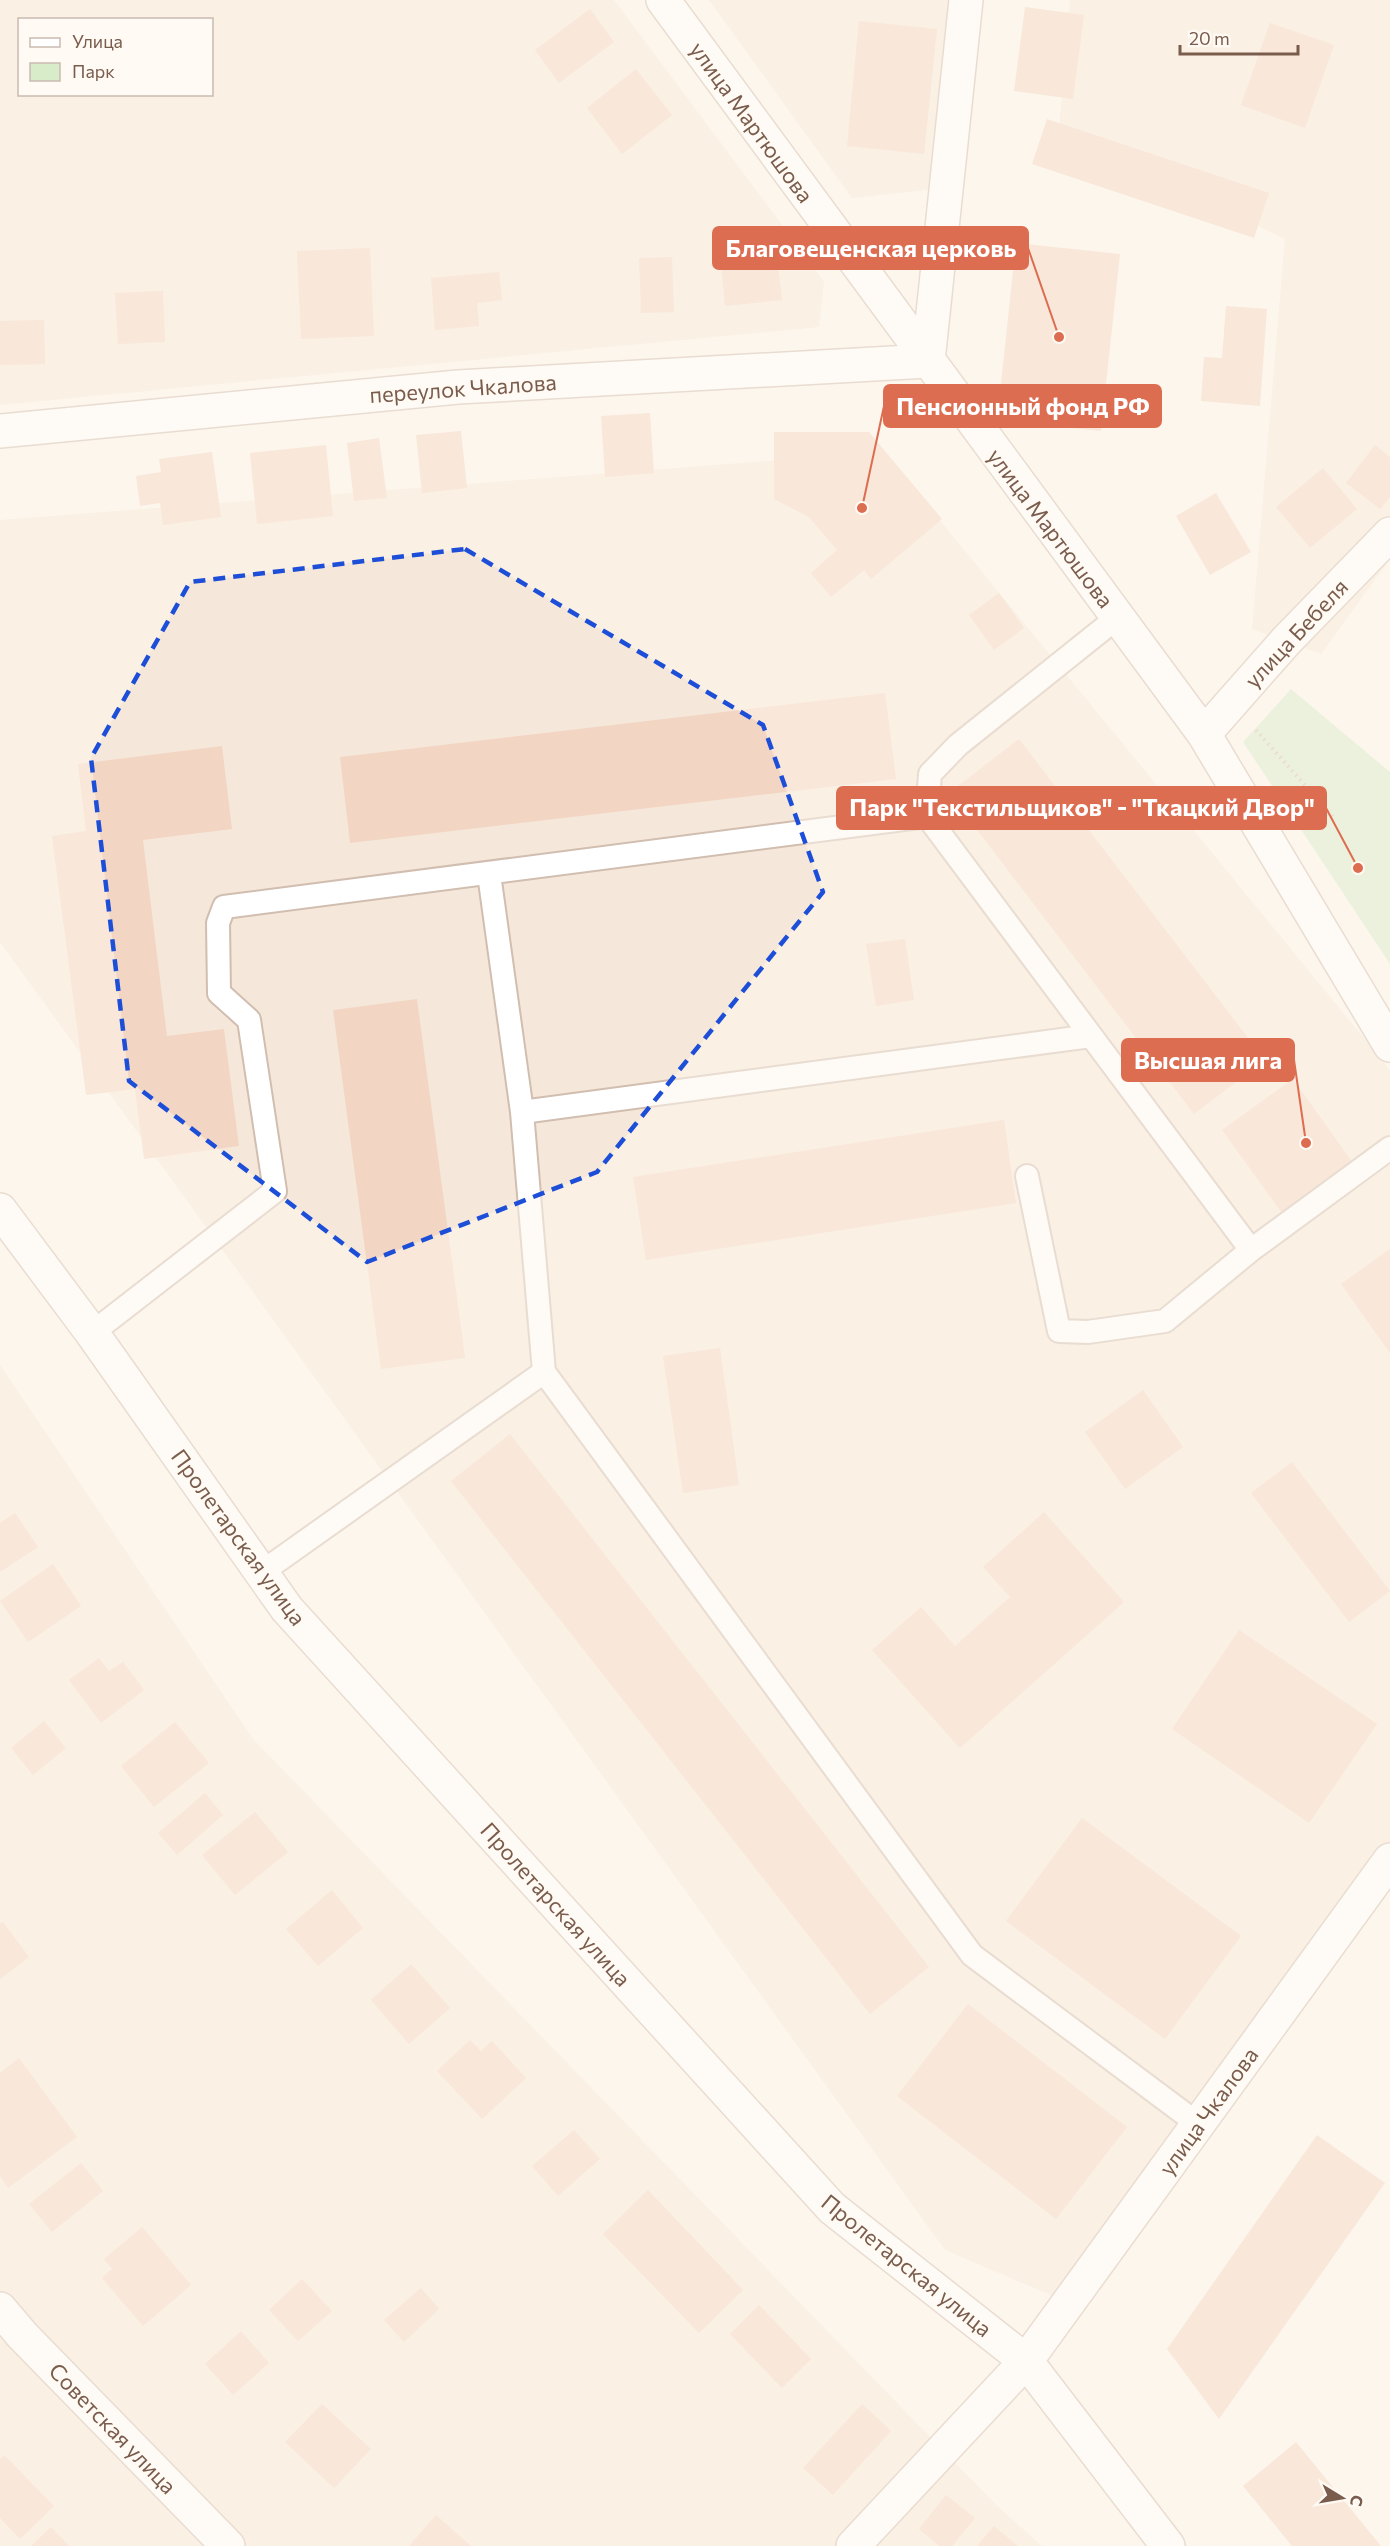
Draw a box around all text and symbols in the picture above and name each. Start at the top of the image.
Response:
legend [18,18,213,96]
scale bar [1180,18,1298,56]
text: 20 m [1189,27,1230,49]
text: Улица [72,30,123,52]
street label: улица Мартюшова [685,36,819,208]
text: Парк [72,60,115,82]
callout: Благовещенская церковь [713,227,1028,269]
text: Благовещенская церковь [726,233,1017,262]
street label: переулок Чкалова [368,368,558,408]
callout: Пенсионный фонд РФ [884,385,1161,427]
text: Пенсионный фонд РФ [896,391,1150,420]
street label: улица Мартюшова [982,443,1120,613]
street label: улица Бебеля [1239,573,1353,693]
callout: Парк "Текстильщиков" - "Ткацкий Двор" [837,787,1326,829]
text: Парк "Текстильщиков" - "Ткацкий Двор" [849,792,1315,821]
callout: Высшая лига [1122,1039,1294,1081]
text: Высшая лига [1134,1045,1282,1074]
street label: Пролетарская улица [166,1444,312,1630]
street label: Пролетарская улица [475,1816,637,1992]
street label: улица Чкалова [1153,2042,1263,2180]
street label: Пролетарская улица [816,2188,998,2342]
street label: Советская улица [44,2357,182,2499]
north arrow [1312,2468,1372,2528]
text: С [1347,2494,1368,2508]

